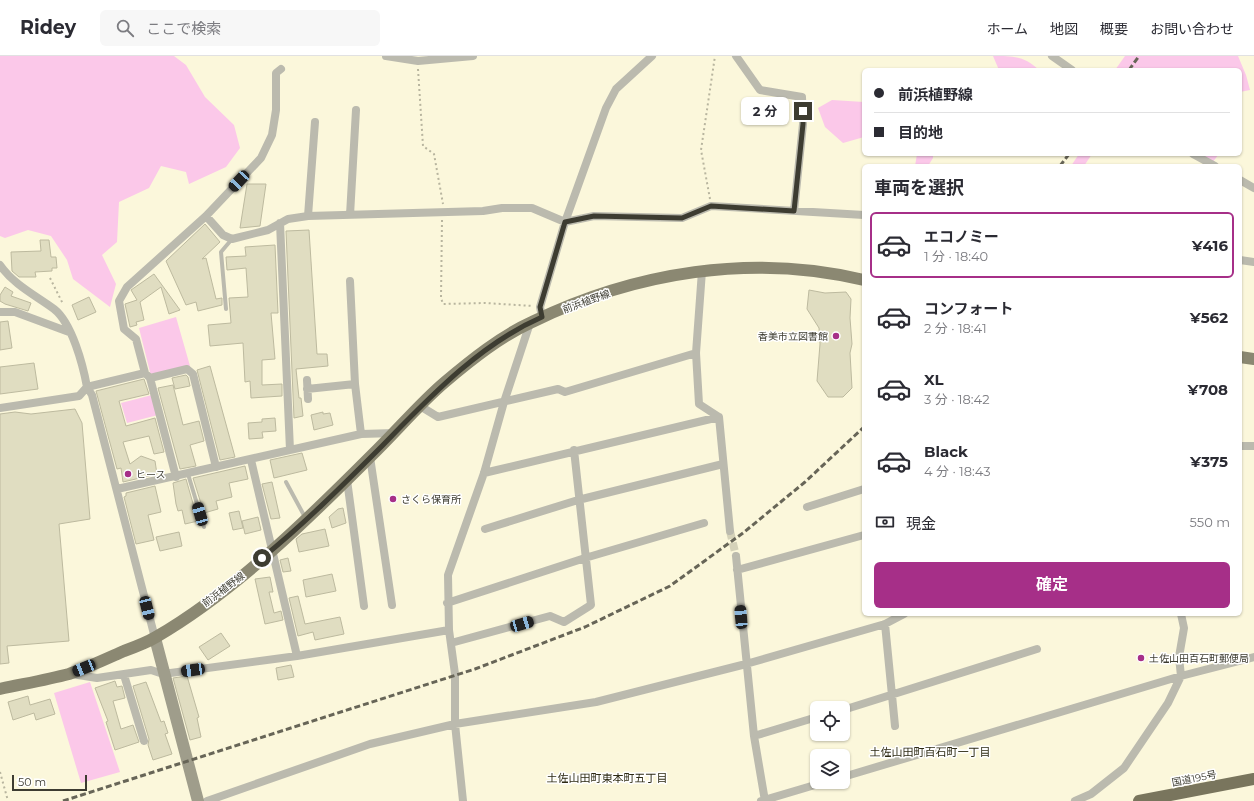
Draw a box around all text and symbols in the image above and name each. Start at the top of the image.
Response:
search box [100,10,380,46]
text: Ridey [20,16,76,39]
icon: search [114,17,136,39]
text: ここで検索 [146,19,221,38]
text: ホーム [986,20,1028,38]
text: 地図 [1050,20,1078,38]
text: 概要 [1100,20,1128,38]
text: お問い合わせ [1150,20,1234,38]
text: 前浜植野線 [898,85,973,104]
callout: 2 分 [741,97,789,125]
route end [794,102,812,120]
text: 2 分 [753,103,777,119]
text: 目的地 [898,123,943,142]
car [226,168,252,194]
text: 車両を選択 [874,177,964,199]
icon: car [876,227,912,263]
text: エコノミー [924,227,999,246]
text: ¥416 [1192,236,1228,255]
text: 1 分 · 18:40 [924,248,988,264]
street label: 前浜植野線 [560,287,612,316]
icon: car [876,299,912,335]
text: コンフォート [924,299,1014,318]
text: ¥562 [1190,308,1228,327]
text: 2 分 · 18:41 [924,320,987,336]
place label: 香美市立図書館 [758,330,828,343]
marker: 香美市立図書館 [831,331,841,341]
text: XL [924,370,943,389]
icon: car [876,371,912,407]
text: ¥708 [1188,380,1228,399]
text: 3 分 · 18:42 [924,391,990,407]
text: Black [924,442,968,461]
icon: car [876,443,912,479]
text: ¥375 [1190,452,1228,471]
text: 4 分 · 18:43 [924,463,991,479]
place label: ヒース [136,468,166,481]
marker: ヒース [123,469,133,479]
place label: さくら保育所 [401,493,461,506]
marker: さくら保育所 [388,494,398,504]
car [191,501,209,527]
icon: cash [874,511,896,533]
text: 現金 [906,514,936,533]
text: 550 m [1190,514,1230,530]
route start [253,549,271,567]
button: 確定 [874,562,1230,608]
street label: 前浜植野線 [199,569,247,610]
car [138,595,156,621]
car [734,605,748,629]
car [509,615,535,633]
place label: 土佐山田百石町郵便局 [1149,652,1249,665]
marker: 土佐山田百石町郵便局 [1136,653,1146,663]
car [71,658,97,678]
car [180,662,206,678]
map controls [810,701,850,789]
button: locate [810,701,850,741]
district label: 土佐山田町百石町一丁目 [870,745,991,759]
button: layers [810,749,850,789]
street label: 国道195号 [1171,768,1218,789]
district label: 土佐山田町東本町五丁目 [547,771,668,785]
scale bar [12,773,87,792]
text: 50 m [18,775,46,789]

